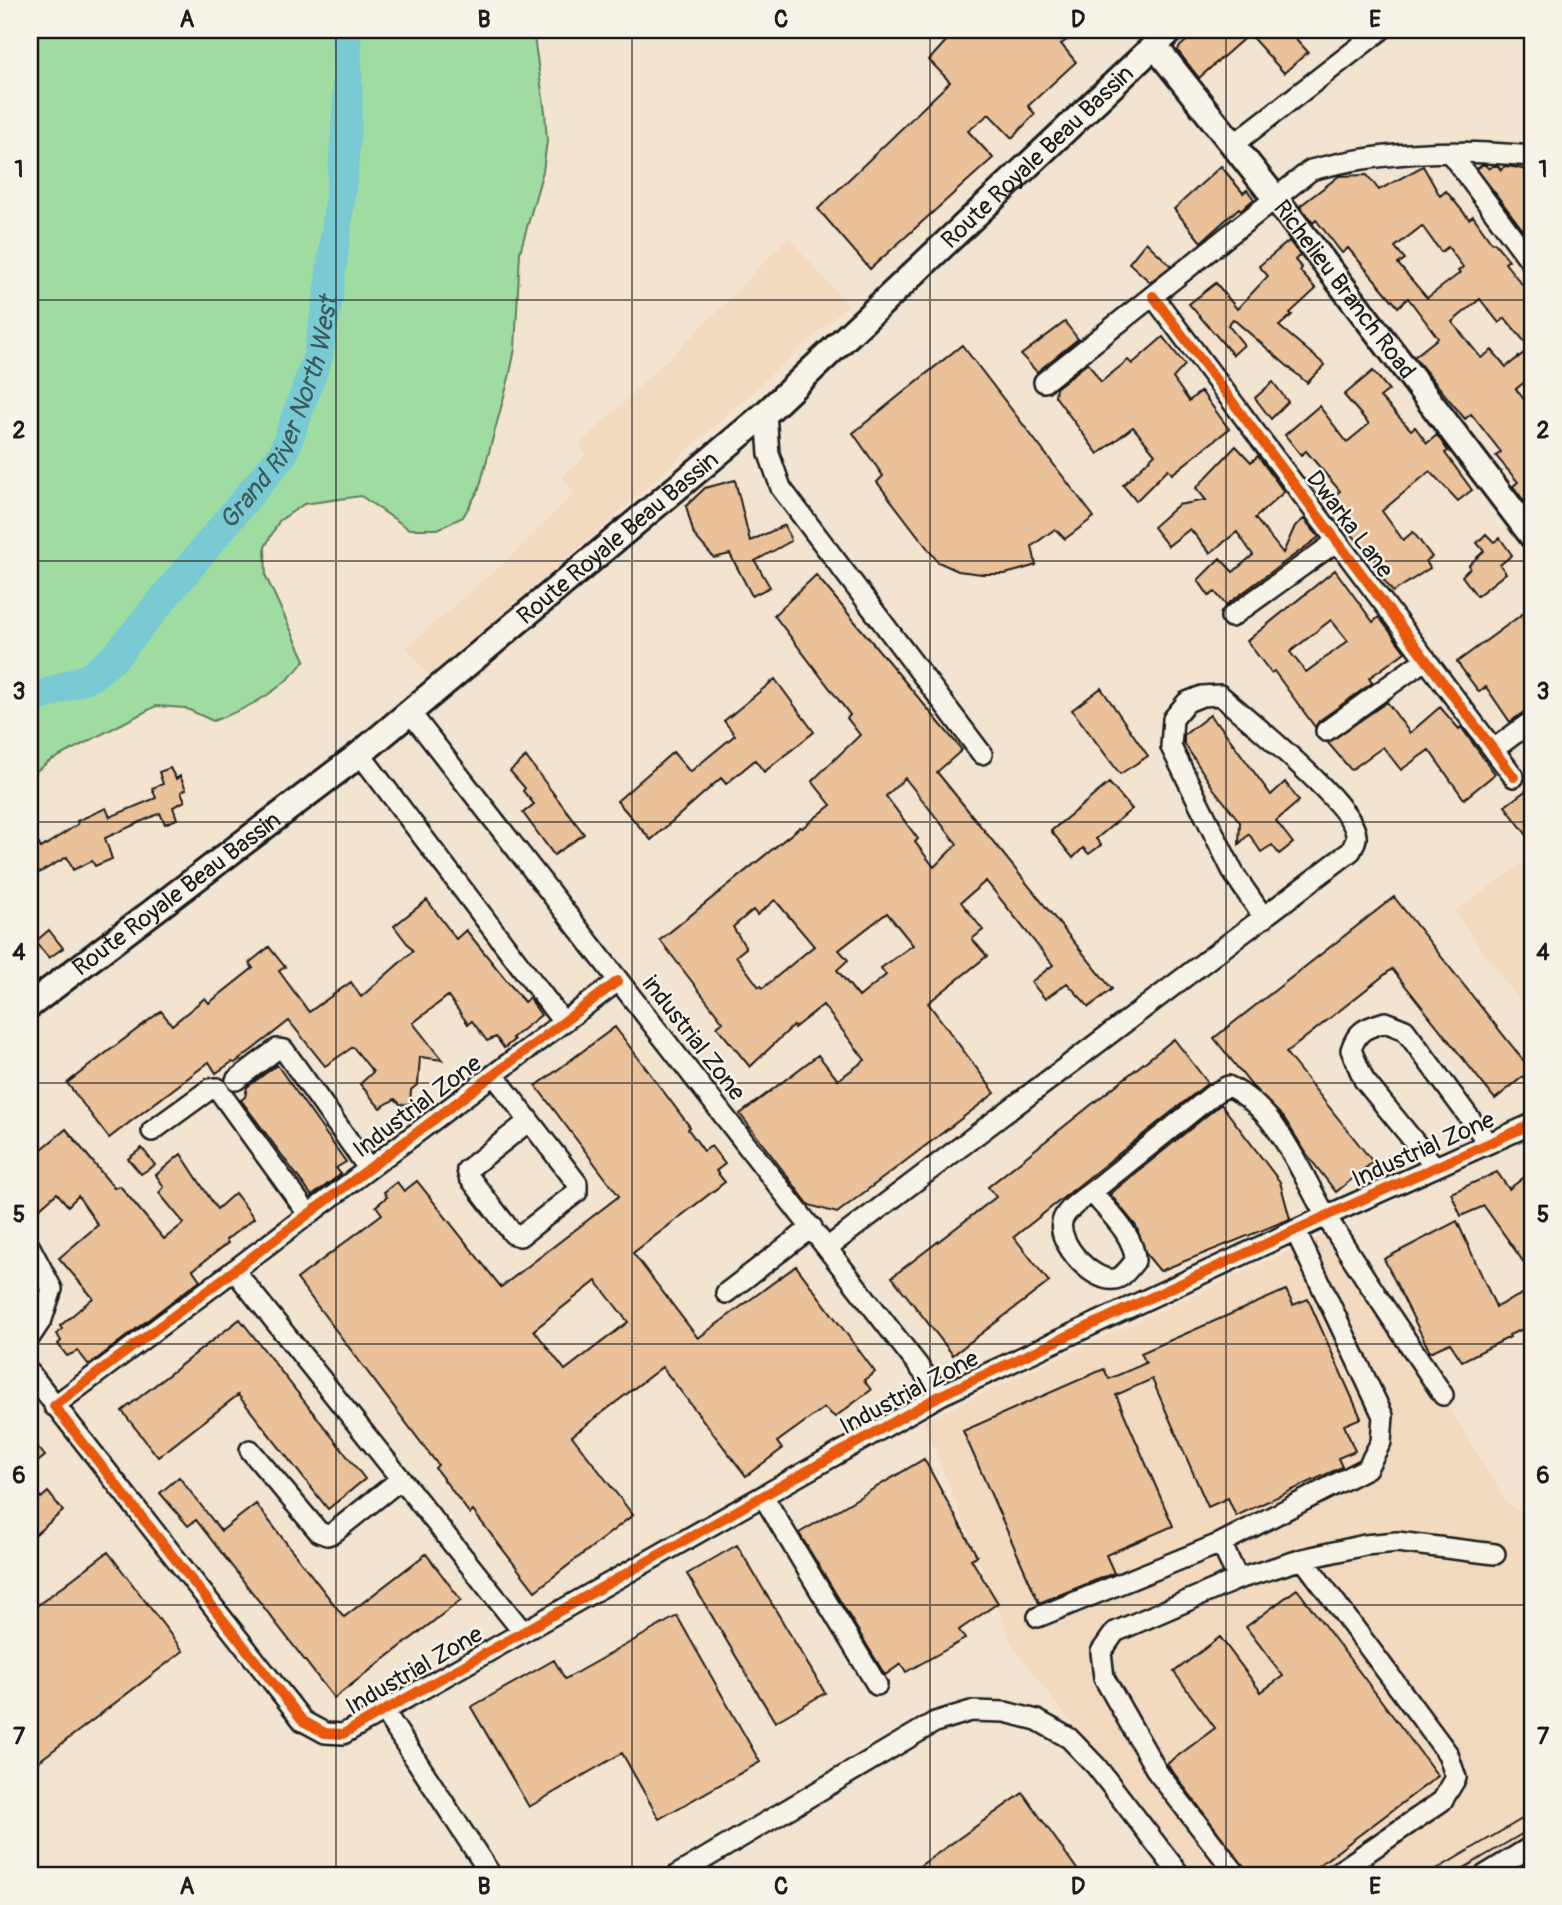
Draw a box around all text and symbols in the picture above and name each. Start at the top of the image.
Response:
text: A [180,5,195,34]
text: B [477,5,491,34]
text: C [774,5,788,34]
text: D [1071,5,1085,34]
text: E [1369,5,1381,34]
street label: Route Royale Beau Bassin [935,59,1140,255]
text: 1 [15,155,24,184]
text: 1 [1539,155,1548,184]
street label: Richelieu Branch Road [1267,194,1422,385]
water label: Grand River North West [212,291,346,536]
text: 2 [13,416,26,445]
text: 2 [1537,416,1550,445]
street label: Route Royale Beau Bassin [511,445,724,631]
street label: Dwarka Lane [1300,465,1399,584]
text: 3 [13,677,25,706]
text: 3 [1537,677,1549,706]
street label: Route Royale Beau Bassin [67,806,287,982]
text: 4 [12,938,26,967]
text: 4 [1536,938,1550,967]
street label: industrial Zone [636,970,751,1107]
street label: Industrial Zone [347,1049,487,1164]
street label: Industrial Zone [1347,1105,1499,1194]
text: 5 [13,1200,25,1229]
text: 5 [1537,1200,1549,1229]
street label: Industrial Zone [835,1344,984,1441]
text: 6 [12,1461,26,1490]
text: 6 [1536,1461,1550,1490]
street label: Industrial Zone [341,1620,488,1721]
text: 7 [13,1722,26,1751]
text: 7 [1537,1722,1550,1751]
text: A [180,1872,195,1901]
text: B [477,1872,491,1901]
text: C [774,1872,788,1901]
text: D [1071,1872,1085,1901]
text: E [1369,1872,1381,1901]

